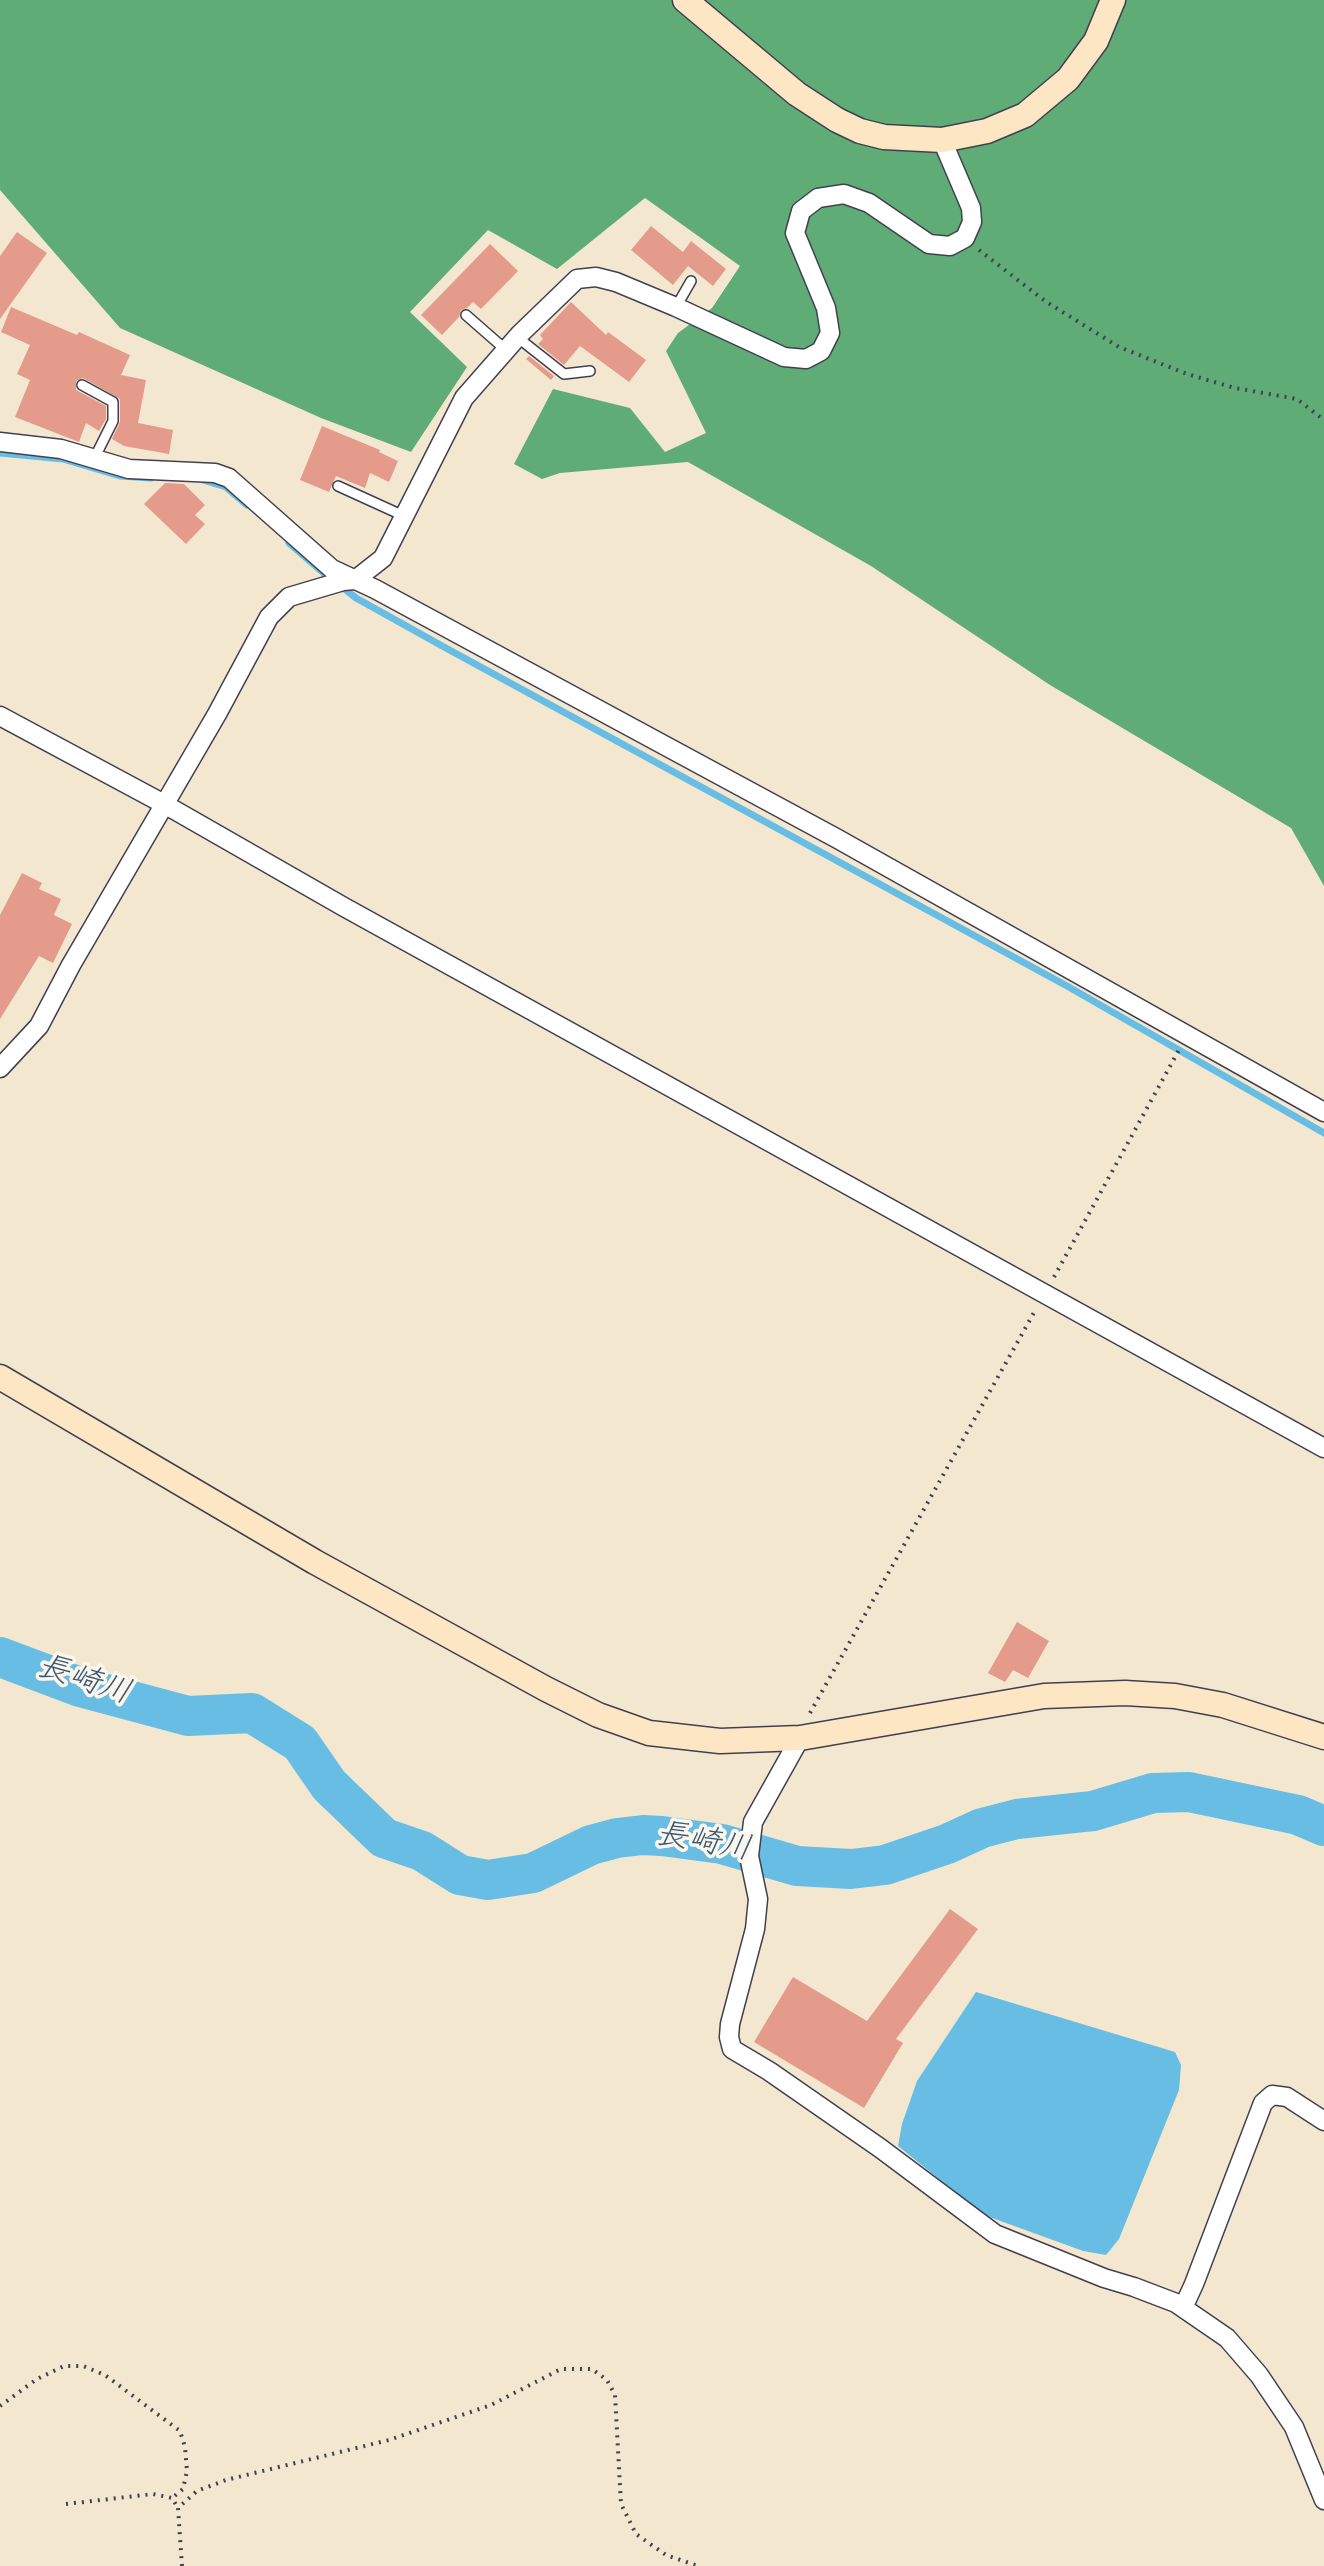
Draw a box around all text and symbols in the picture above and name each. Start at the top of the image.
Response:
water label: 長崎川 [31,1651,135,1717]
water label: 長崎川 [652,1819,754,1873]

